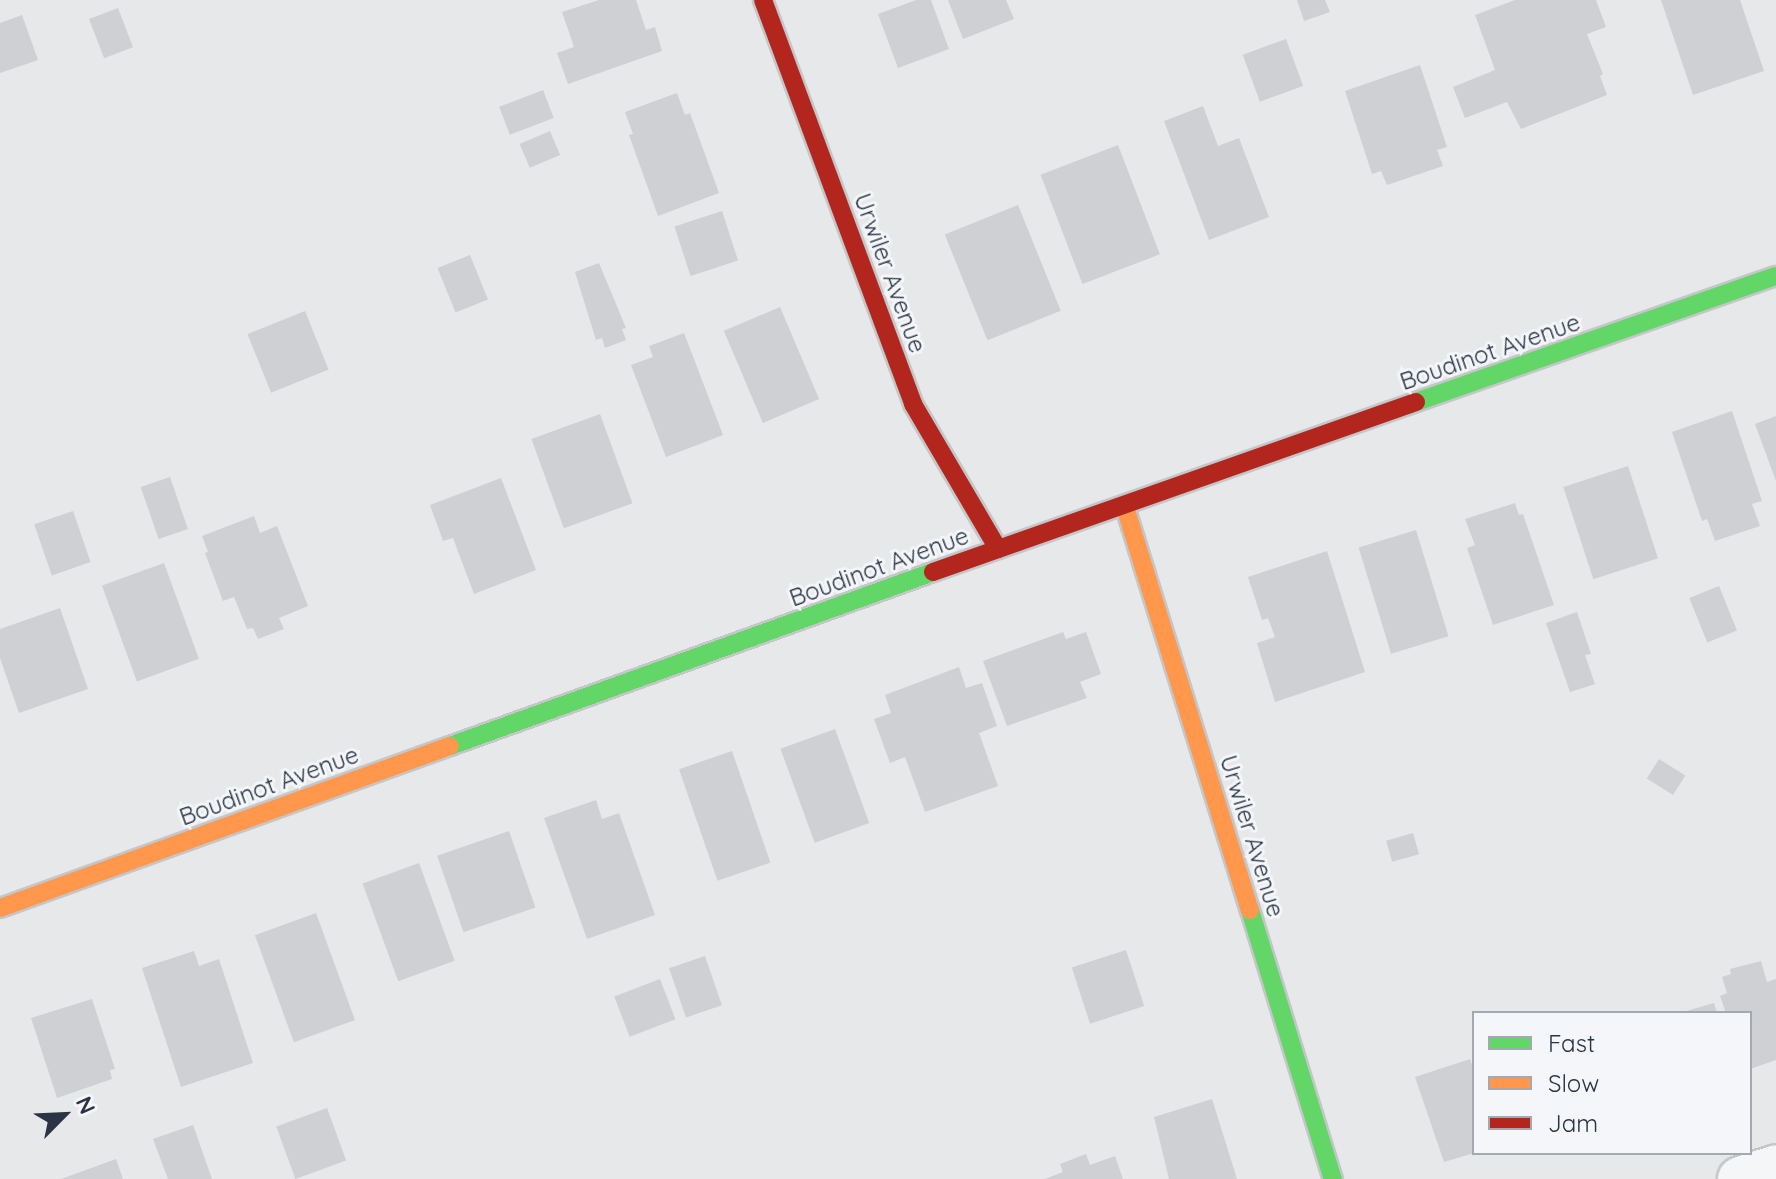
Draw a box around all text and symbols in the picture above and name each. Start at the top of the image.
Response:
street label: Urwiler Avenue [848,189,932,357]
street label: Boudinot Avenue [1396,308,1584,396]
street label: Boudinot Avenue [785,521,973,613]
street label: Boudinot Avenue [175,740,363,832]
street label: Urwiler Avenue [1214,752,1290,920]
legend [1472,1011,1752,1155]
text: Fast [1548,1028,1595,1058]
text: Slow [1548,1068,1599,1098]
north arrow [24,1075,104,1155]
text: N [70,1092,102,1118]
text: Jam [1548,1108,1598,1138]

